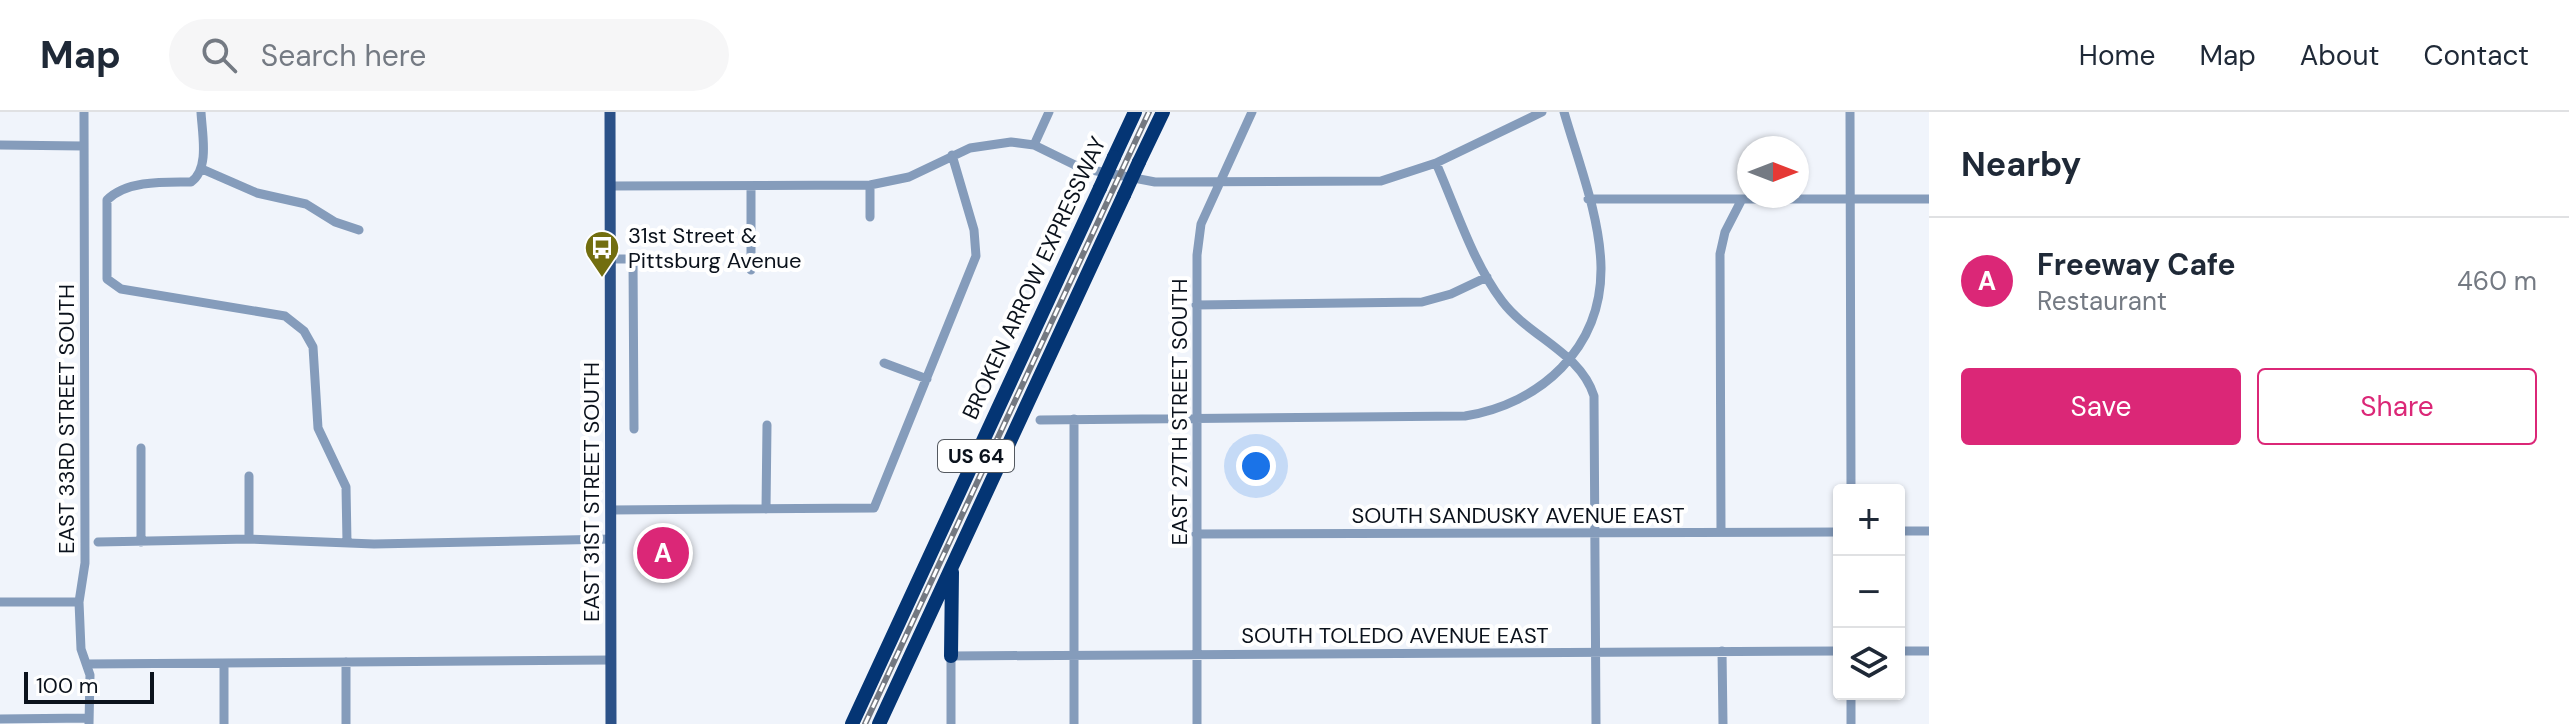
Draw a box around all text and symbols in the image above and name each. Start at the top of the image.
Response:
search box [169,19,729,91]
text: Map [40,30,121,80]
icon: search [197,33,241,77]
text: Search here [261,36,426,75]
text: Home [2079,37,2155,74]
text: Map [2199,37,2256,74]
text: About [2300,37,2379,74]
text: Contact [2423,37,2529,74]
street label: BROKEN ARROW EXPRESSWAY [956,132,1112,424]
north arrow [1737,136,1809,208]
text: Nearby [1961,142,2081,187]
place label: 31st Street & Pittsburg Avenue [628,221,801,275]
bus stop icon: 31st Street & Pittsburg Avenue [583,229,621,279]
text: Freeway Cafe [2037,245,2236,284]
text: A [1978,264,1996,298]
text: 460 m [2457,264,2537,298]
street label: EAST 27TH STREET SOUTH [1165,278,1194,546]
street label: EAST 33RD STREET SOUTH [52,284,81,554]
text: Restaurant [2037,284,2167,318]
street label: EAST 31ST STREET SOUTH [577,362,606,622]
button: Save [1961,368,2241,445]
button: Share [2257,368,2537,445]
road number: US 64 [938,440,1014,472]
your location [1236,446,1276,486]
map controls [1833,484,1905,700]
button: + [1833,484,1905,556]
street label: SOUTH SANDUSKY AVENUE EAST [1352,501,1685,530]
pin: A [637,523,689,583]
button: − [1833,556,1905,628]
street label: SOUTH TOLEDO AVENUE EAST [1241,621,1549,650]
button: layers [1833,628,1905,700]
scale bar [24,668,154,704]
text: 100 m [36,671,98,700]

